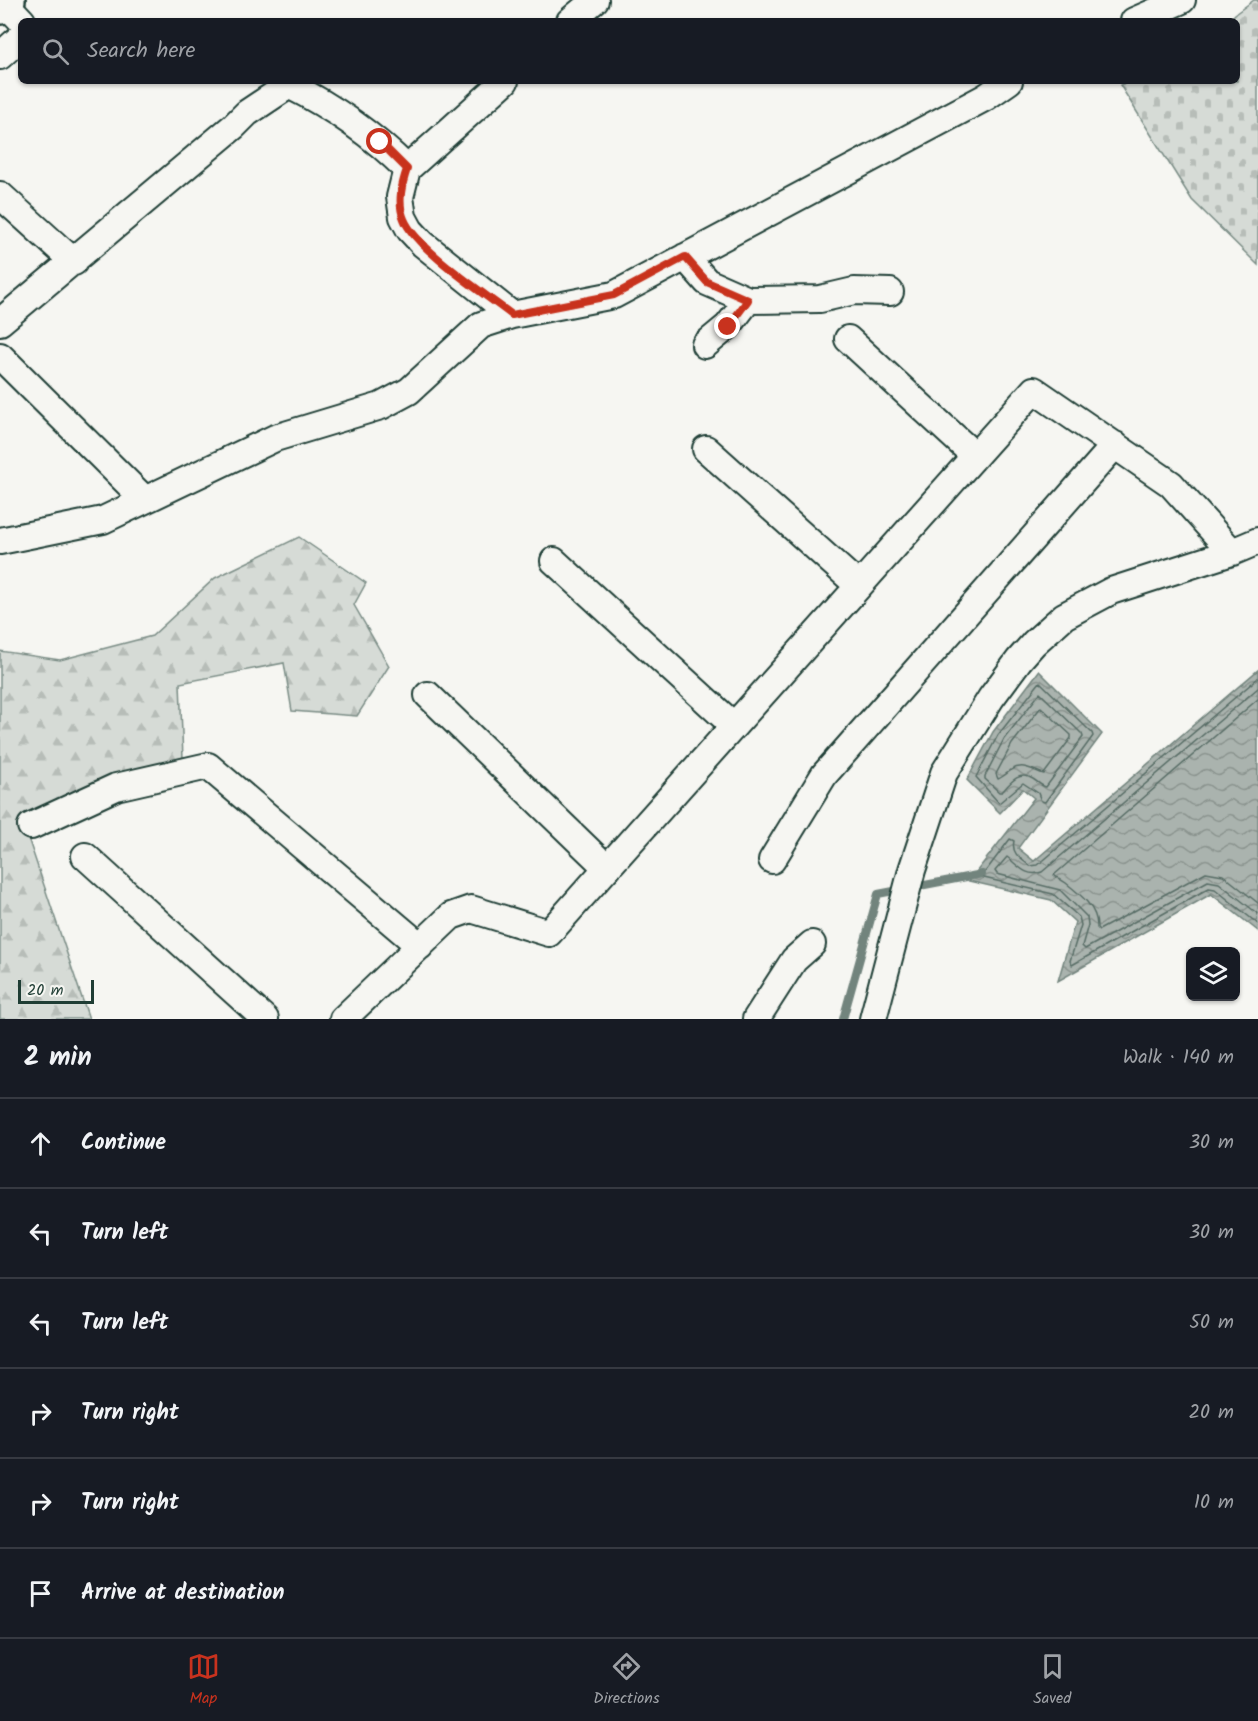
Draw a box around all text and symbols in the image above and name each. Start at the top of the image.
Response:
search box [18,18,1240,84]
text: Search here [87,34,195,69]
icon: search [39,35,72,68]
route start [366,128,392,154]
route end [714,313,740,339]
map controls [1186,947,1240,1001]
button: layers [1186,947,1240,1001]
scale bar [18,977,94,1004]
text: 20 m [27,978,63,1003]
text: 2 min [24,1037,92,1079]
text: Walk · 140 m [1123,1042,1234,1074]
text: Continue [81,1126,166,1161]
icon: ahead [24,1127,57,1160]
text: 30 m [1189,1127,1234,1159]
text: Turn left [81,1216,168,1251]
icon: left [24,1217,57,1250]
text: 30 m [1189,1217,1234,1249]
text: Turn left [81,1306,168,1341]
icon: left [24,1307,57,1340]
text: 50 m [1189,1307,1234,1339]
text: Turn right [81,1396,179,1431]
icon: right [24,1397,57,1430]
text: 20 m [1188,1397,1234,1429]
text: Turn right [81,1486,179,1521]
icon: right [24,1487,57,1520]
text: 10 m [1194,1487,1234,1519]
text: Arrive at destination [81,1576,284,1611]
icon: arrive [24,1577,57,1610]
tab: Map [187,1650,220,1711]
tab: Directions [593,1650,660,1711]
tab: Saved [1033,1650,1071,1711]

